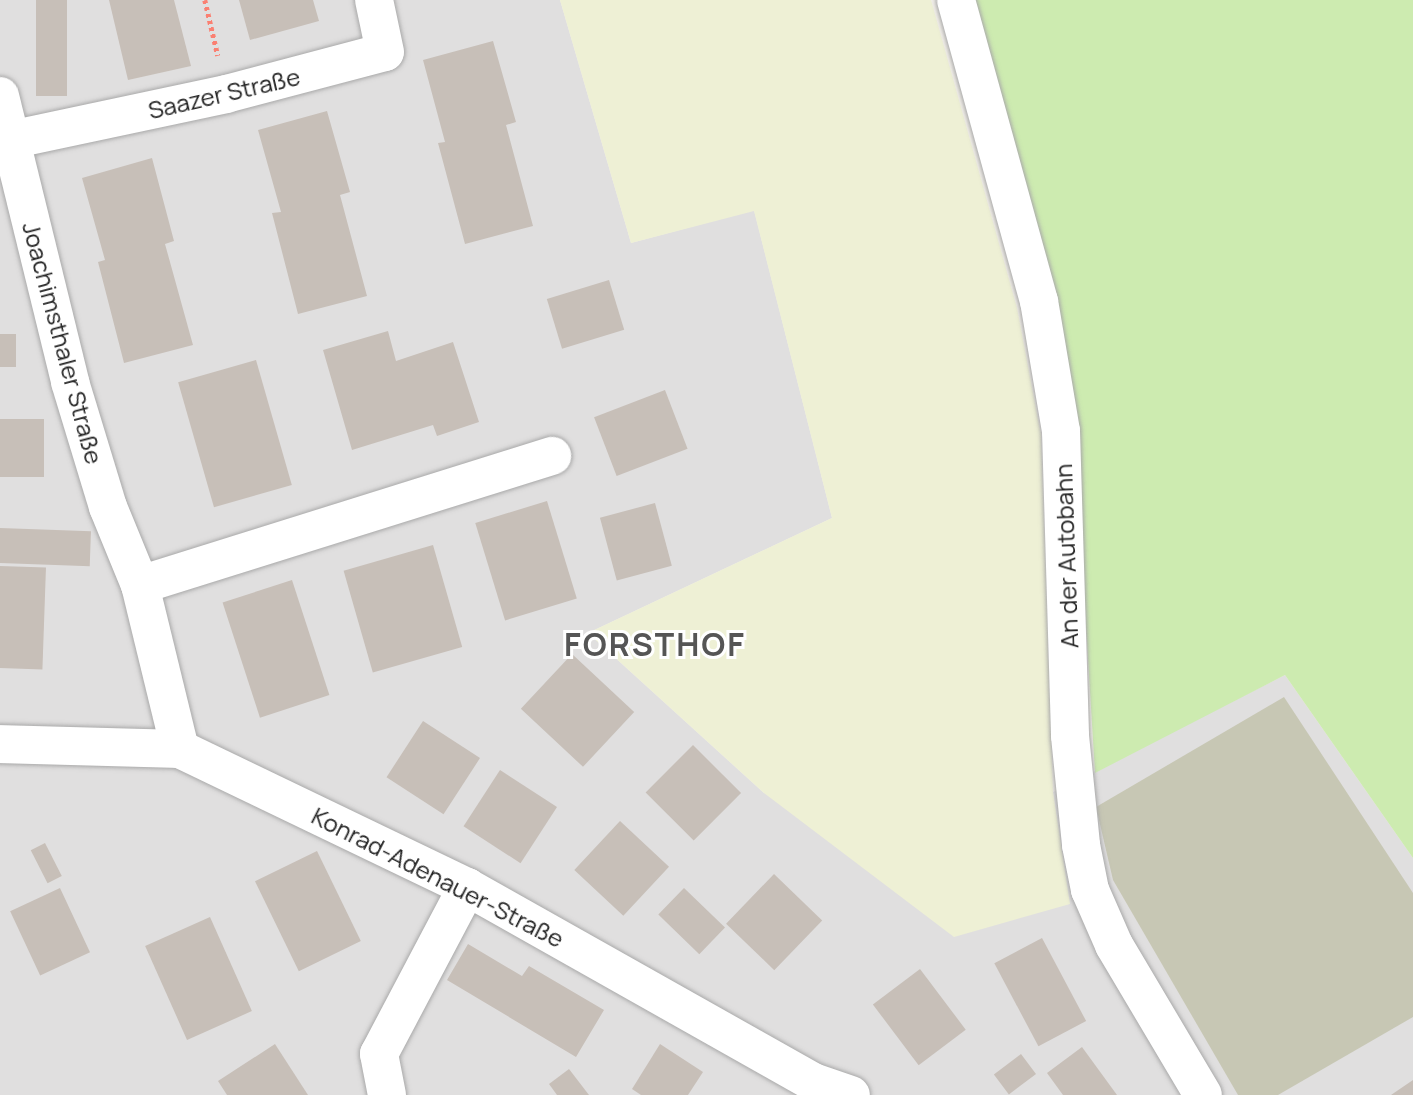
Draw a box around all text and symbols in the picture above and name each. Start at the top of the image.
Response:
street label: Saazer Straße [145,62,303,124]
street label: Joachimsthaler Straße [17,219,109,467]
street label: An der Autobahn [1048,463,1084,649]
district label: FORSTHOF [565,625,745,663]
street label: Konrad-Adenauer-Straße [307,801,569,953]

